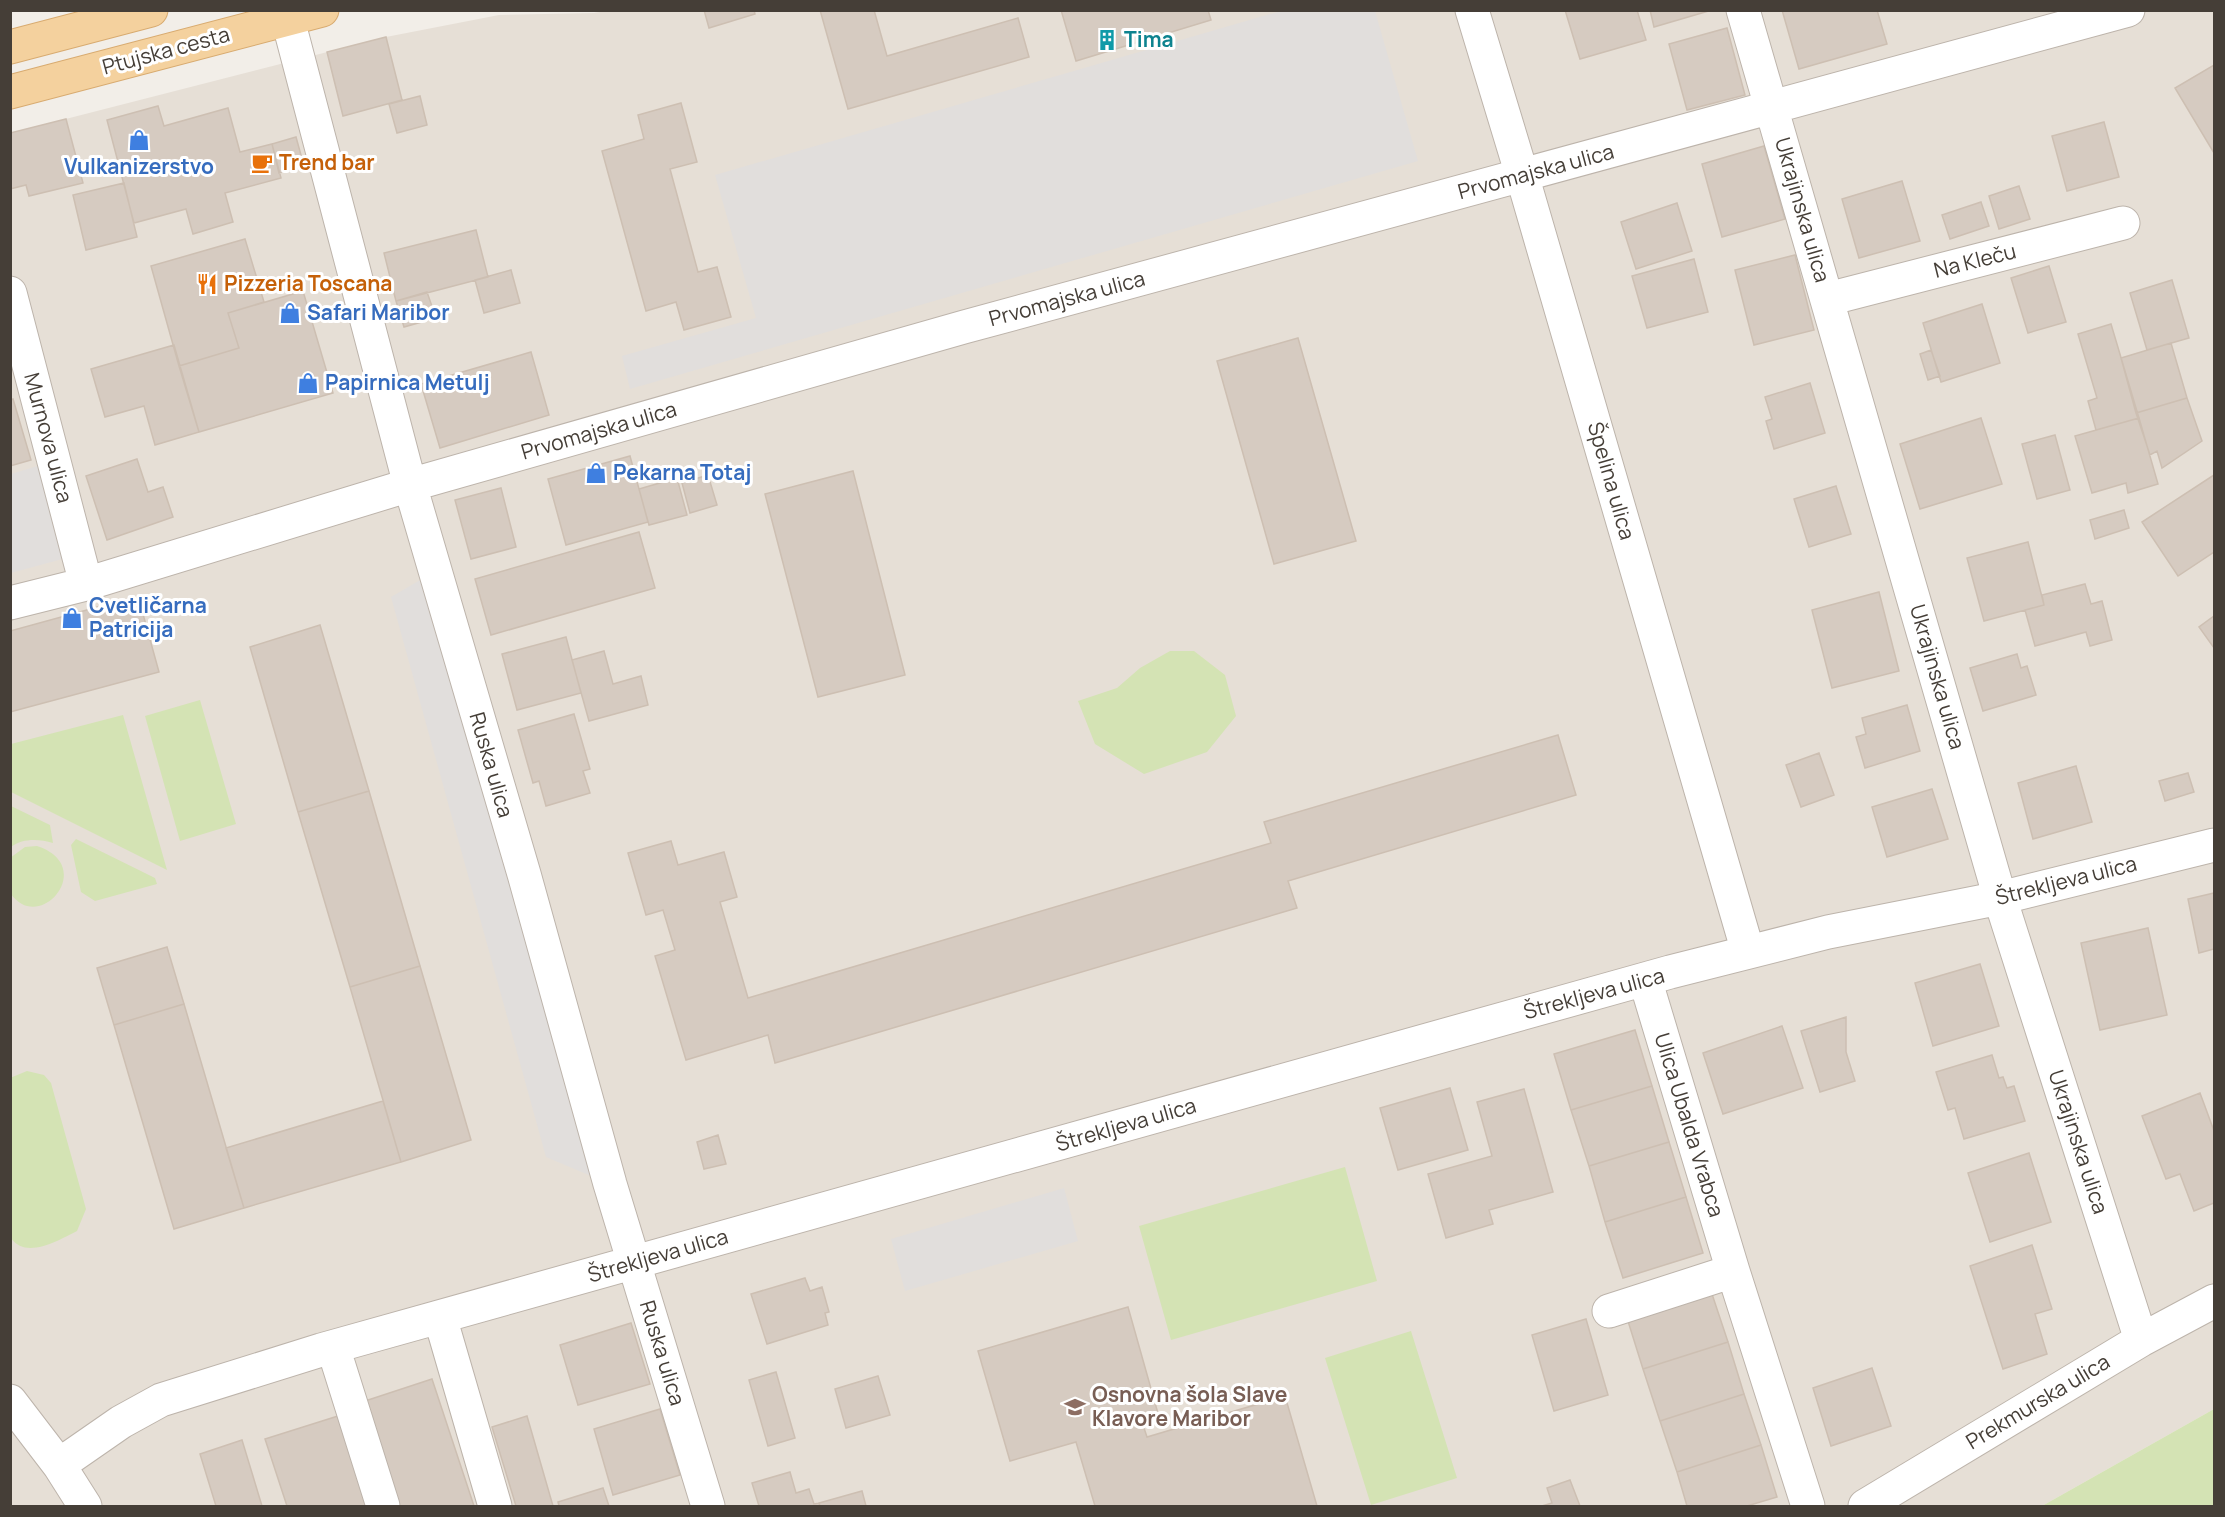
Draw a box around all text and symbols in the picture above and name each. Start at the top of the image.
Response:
street label: Ptujska cesta [99,20,233,80]
place label: Tima [1124,25,1174,53]
building icon: Tima [1095,28,1119,52]
shop icon: Vulkanizerstvo [127,128,151,152]
street label: Ukrajinska ulica [1769,134,1837,285]
street label: Prvomajska ulica [1455,137,1617,205]
place label: Trend bar [279,148,375,176]
cafe icon: Trend bar [250,151,274,175]
place label: Vulkanizerstvo [64,152,214,180]
street label: Na Kleču [1931,236,2019,284]
street label: Prvomajska ulica [986,264,1148,332]
place label: Pizzeria Toscana [224,269,392,297]
restaurant icon: Pizzeria Toscana [195,272,219,296]
place label: Safari Maribor [307,298,450,326]
shop icon: Safari Maribor [278,301,302,325]
place label: Papirnica Metulj [325,368,489,396]
street label: Murnova ulica [18,370,80,506]
shop icon: Papirnica Metulj [296,371,320,395]
street label: Prvomajska ulica [518,394,680,466]
street label: Špelina ulica [1582,419,1642,543]
place label: Pekarna Totaj [613,458,751,486]
shop icon: Pekarna Totaj [584,461,608,485]
place label: Cvetličarna Patricija [89,591,207,643]
street label: Ukrajinska ulica [1904,601,1972,752]
shop icon: Cvetličarna Patricija [60,606,84,630]
street label: Ruska ulica [464,709,520,821]
street label: Štrekljeva ulica [1992,849,2139,911]
street label: Štrekljeva ulica [1520,961,1667,1025]
street label: Ulica Ubalda Vrabca [1649,1029,1731,1220]
street label: Ukrajinska ulica [2043,1066,2115,1217]
street label: Štrekljeva ulica [1052,1091,1199,1157]
street label: Štrekljeva ulica [584,1222,731,1288]
street label: Ruska ulica [634,1297,692,1409]
street label: Prekmurska ulica [1960,1347,2115,1455]
place label: Osnovna šola Slave Klavore Maribor [1092,1380,1287,1432]
school or university icon: Osnovna šola Slave Klavore Maribor [1063,1395,1087,1419]

